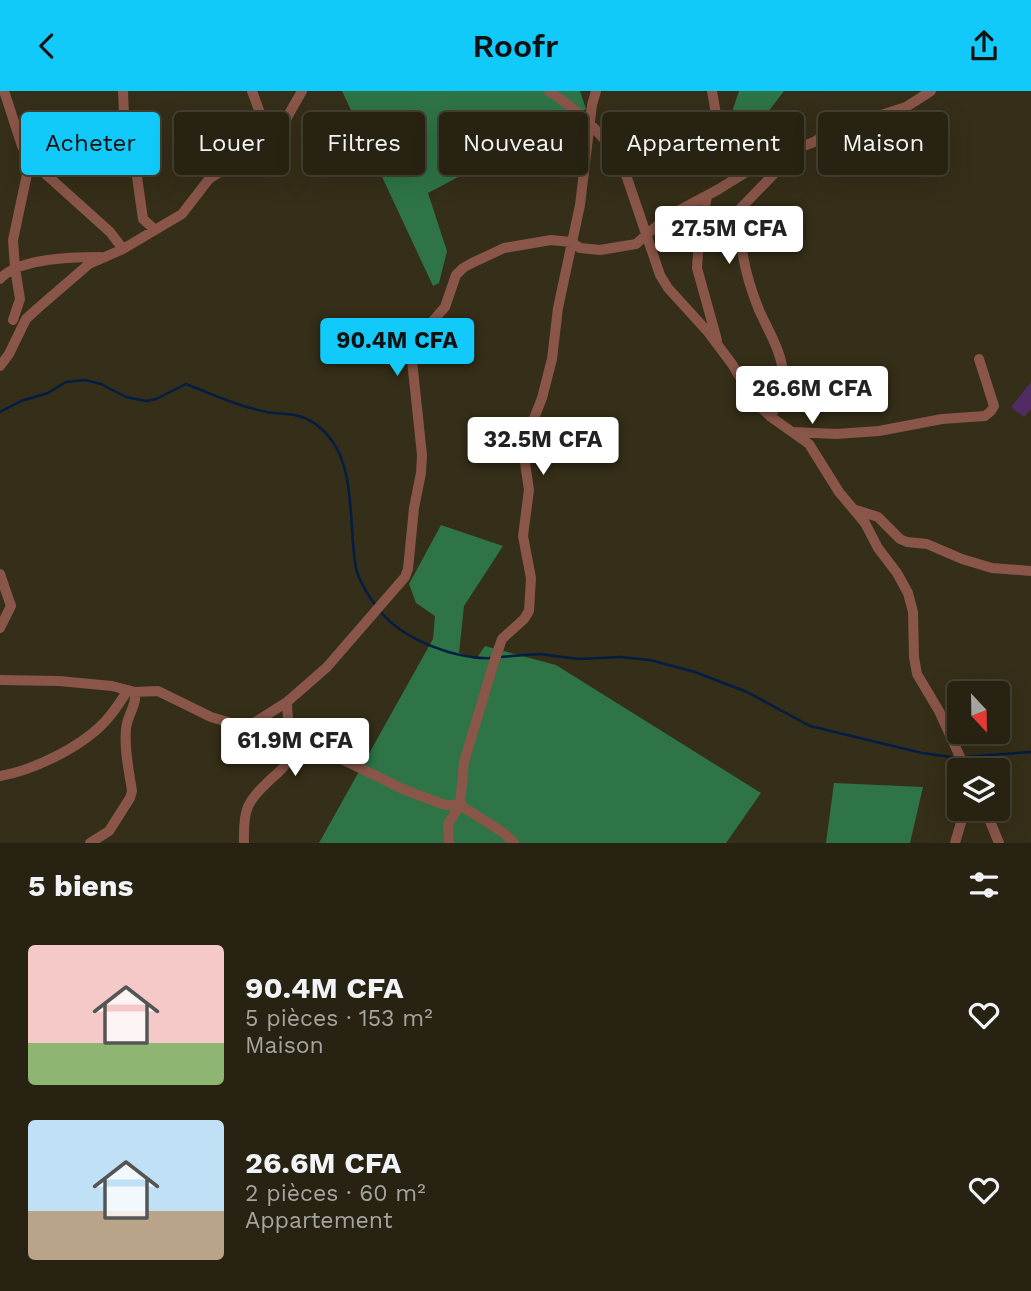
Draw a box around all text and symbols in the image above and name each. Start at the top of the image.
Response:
icon: back [28,27,66,65]
text: Roofr [472,27,559,65]
icon: share [965,27,1003,65]
chip: Acheter [21,112,160,175]
chip: Louer [174,112,289,175]
chip: Filtres [303,112,425,175]
chip: Nouveau [439,112,588,175]
chip: Appartement [602,112,804,175]
chip: Maison [818,112,948,175]
pin: 27.5M CFA [649,207,809,266]
text: 27.5M CFA [671,215,787,242]
pin: 90.4M CFA [317,319,477,378]
text: 90.4M CFA [336,327,458,354]
pin: 26.6M CFA [732,367,892,426]
text: 26.6M CFA [752,375,872,402]
pin: 32.5M CFA [463,417,623,477]
text: 32.5M CFA [484,426,602,453]
north arrow [947,681,1010,744]
map controls [947,681,1010,821]
pin: 61.9M CFA [215,719,375,778]
text: 61.9M CFA [237,727,353,754]
button: layers [947,758,1010,821]
icon: filters [965,866,1003,904]
text: 5 biens [28,868,134,903]
text: 90.4M CFA [245,970,404,1005]
icon: home [84,973,168,1057]
icon: heart [965,996,1003,1034]
text: 5 pièces · 153 m² [245,1005,433,1032]
text: Maison [245,1032,324,1059]
text: 26.6M CFA [245,1145,401,1180]
icon: home [84,1148,168,1232]
icon: heart [965,1171,1003,1209]
text: 2 pièces · 60 m² [245,1180,426,1207]
text: Appartement [245,1207,393,1234]

